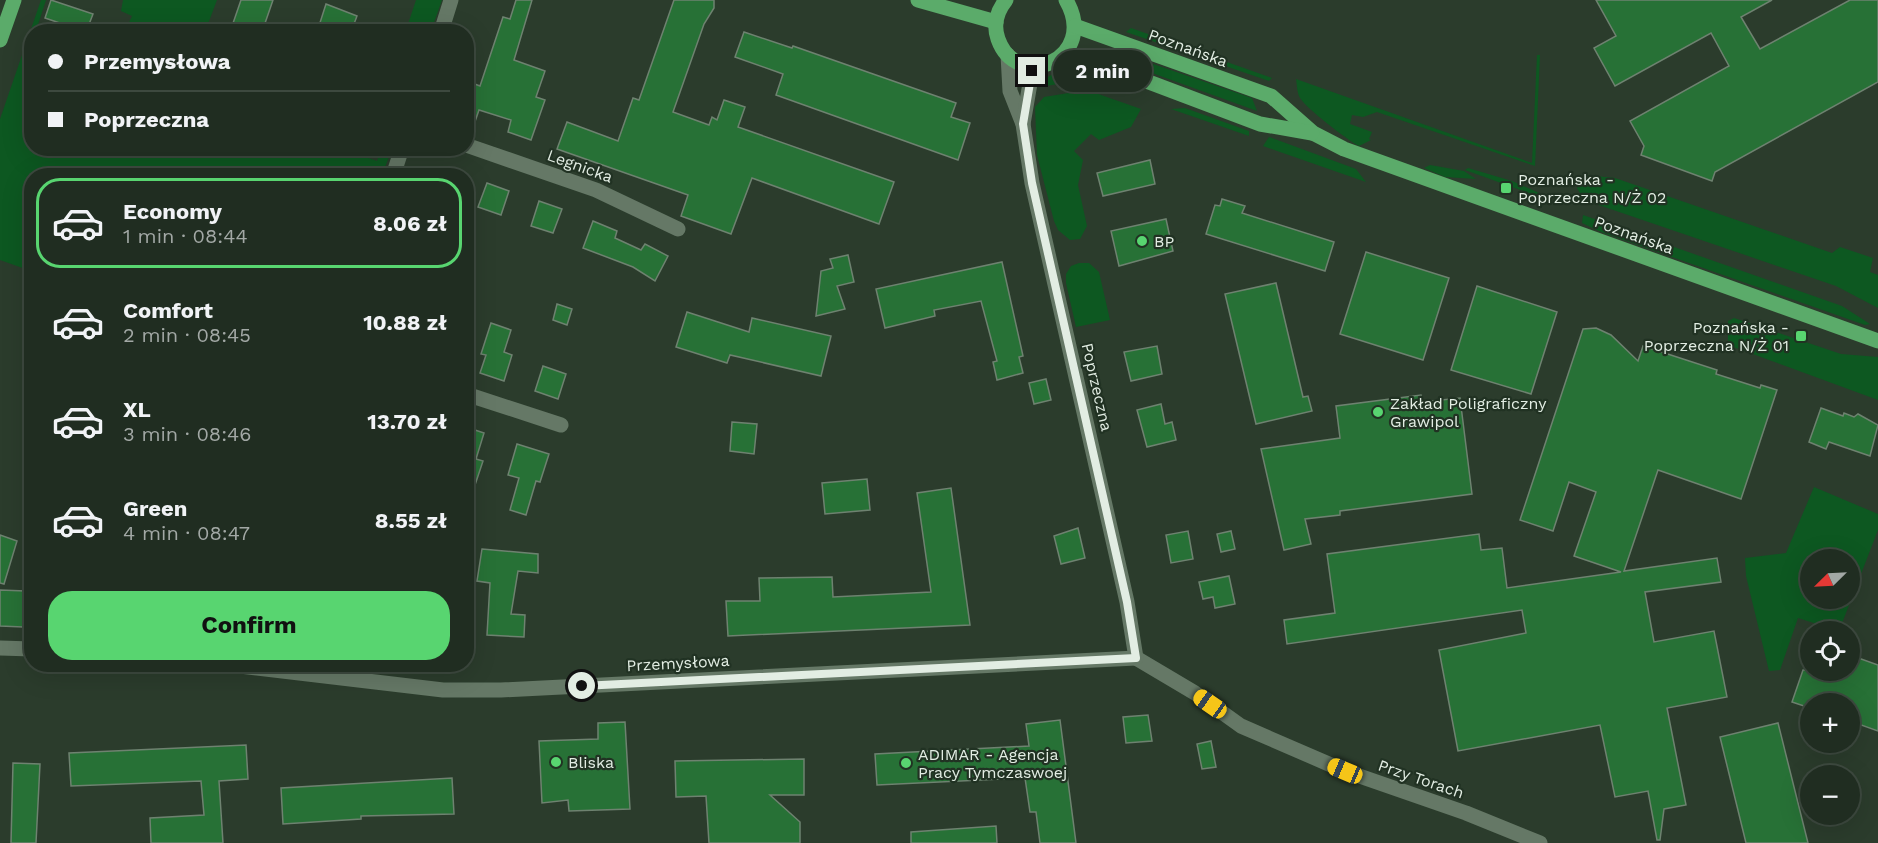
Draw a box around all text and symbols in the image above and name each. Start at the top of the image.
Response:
street label: Poznańska [1146,25,1230,71]
text: Przemysłowa [84,49,231,74]
callout: 2 min [1053,50,1152,92]
route end [1018,57,1045,84]
text: 2 min [1075,59,1130,83]
text: Poprzeczna [84,107,209,132]
street label: Legnicka [545,145,615,187]
place label: Poznańska - Poprzeczna N/Ż 02 [1518,170,1666,207]
marker: Poznańska - Poprzeczna N/Ż 02 [1499,181,1513,195]
icon: car [51,196,105,250]
text: Economy [123,199,222,224]
text: 8.06 zł [373,211,447,236]
street label: Poznańska [1592,212,1676,258]
text: 1 min · 08:44 [123,224,248,248]
place label: BP [1154,232,1174,251]
marker: BP [1135,234,1149,248]
icon: car [51,295,105,349]
text: Comfort [123,298,213,323]
text: 10.88 zł [363,310,447,335]
place label: Poznańska - Poprzeczna N/Ż 01 [1644,318,1789,355]
text: 2 min · 08:45 [123,323,251,347]
marker: Poznańska - Poprzeczna N/Ż 01 [1794,329,1808,343]
street label: Poprzeczna [1078,341,1116,433]
icon: car [51,394,105,448]
place label: Zakład Poligraficzny Grawipol [1390,394,1547,431]
text: XL [123,397,151,422]
marker: Zakład Poligraficzny Grawipol [1371,405,1385,419]
text: 13.70 zł [367,409,447,434]
text: 3 min · 08:46 [123,422,251,446]
icon: car [51,493,105,547]
text: Green [123,496,187,521]
text: 8.55 zł [375,508,447,533]
text: 4 min · 08:47 [123,521,250,545]
north arrow [1800,549,1860,609]
map controls [1800,549,1860,825]
button: Confirm [48,591,450,660]
button: locate [1800,621,1860,681]
street label: Przemysłowa [626,651,730,675]
route start [568,672,595,699]
car [1190,686,1230,722]
button: + [1800,693,1860,753]
place label: ADIMAR - Agencja Pracy Tymczaswoej [918,745,1067,782]
place label: Bliska [568,753,614,772]
marker: Bliska [549,755,563,769]
street label: Przy Torach [1376,755,1466,803]
marker: ADIMAR - Agencja Pracy Tymczaswoej [899,756,913,770]
car [1325,756,1365,786]
button: − [1800,765,1860,825]

